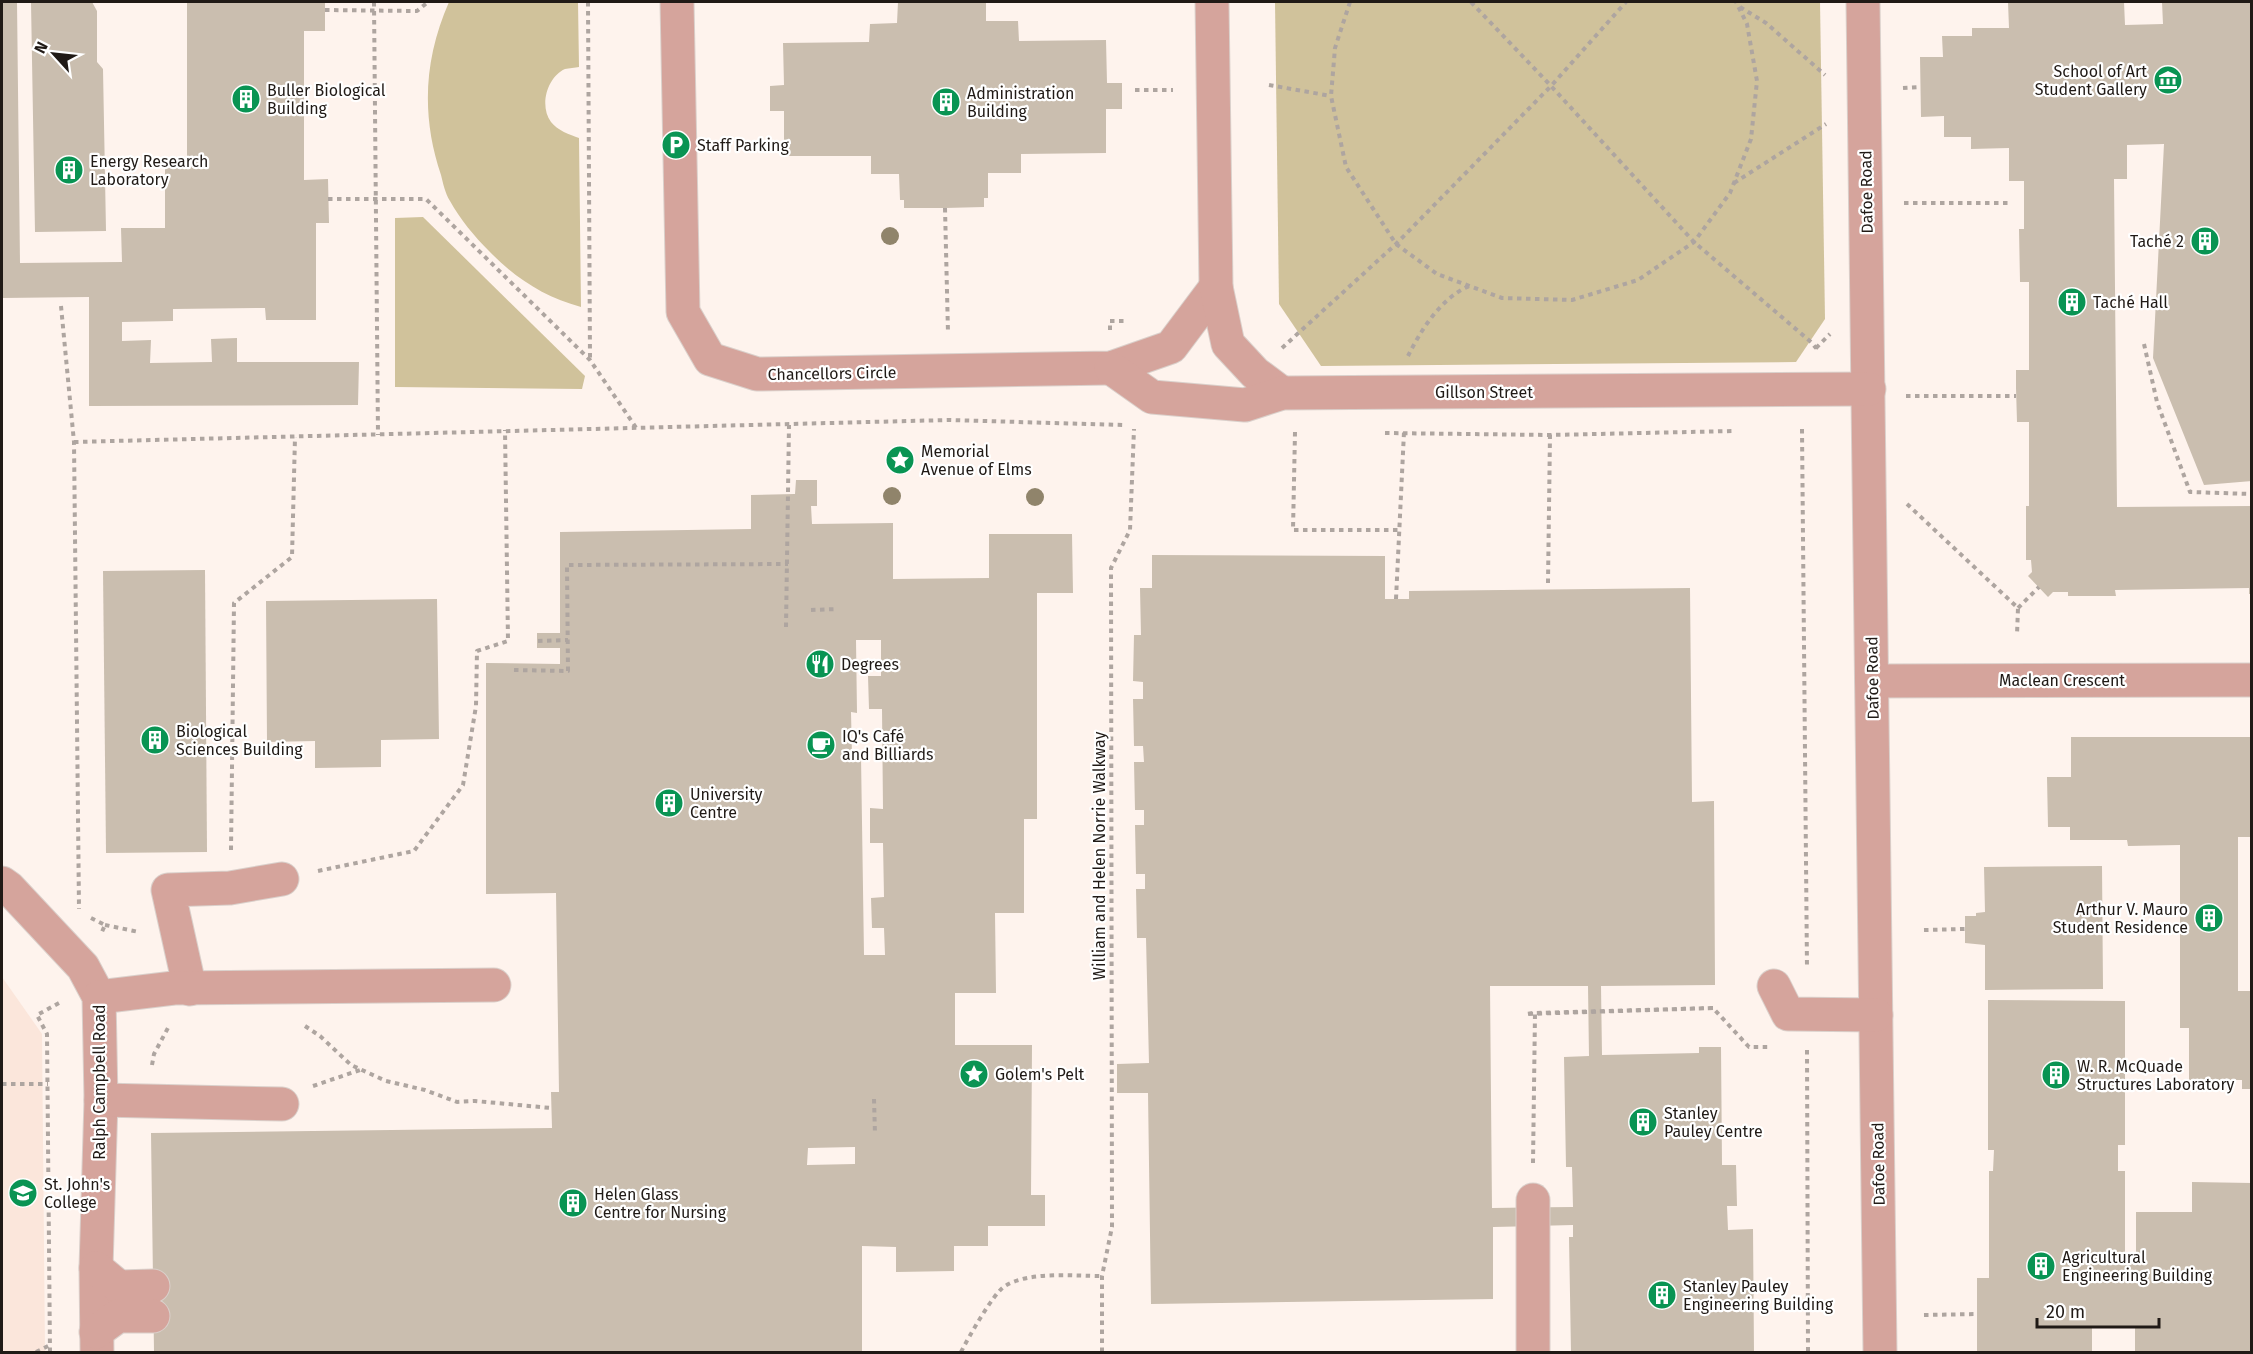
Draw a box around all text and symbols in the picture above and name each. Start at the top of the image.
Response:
north arrow [24,24,84,84]
text: N [30,38,52,56]
place label: School of Art Student Gallery [2035,62,2147,99]
museum icon: School of Art Student Gallery [2152,64,2184,96]
place label: Buller Biological Building [267,81,386,118]
building icon: Buller Biological Building [230,83,262,115]
place label: Administration Building [967,84,1074,121]
building icon: Administration Building [930,86,962,118]
parking icon: Staff Parking [660,129,692,161]
place label: Staff Parking [697,136,789,155]
street label: Dafoe Road [1856,150,1877,234]
place label: Energy Research Laboratory [90,152,208,189]
building icon: Energy Research Laboratory [53,154,85,186]
building icon: Taché 2 [2189,225,2221,257]
place label: Taché 2 [2130,232,2184,251]
building icon: Taché Hall [2056,286,2088,318]
place label: Taché Hall [2093,293,2168,312]
street label: Chancellors Circle [767,363,897,384]
street label: Gillson Street [1435,383,1533,402]
place label: Memorial Avenue of Elms [921,442,1032,479]
place icon: Memorial Avenue of Elms [884,444,916,476]
street label: Dafoe Road [1862,636,1883,720]
restaurant icon: Degrees [804,648,836,680]
place label: Degrees [841,655,899,674]
street label: Maclean Crescent [1999,671,2125,690]
place label: Biological Sciences Building [176,722,303,759]
building icon: Biological Sciences Building [139,724,171,756]
place label: IQ's Café and Billiards [842,727,933,764]
cafe icon: IQ's Café and Billiards [805,729,837,761]
street label: William and Helen Norrie Walkway [1090,732,1109,980]
place label: University Centre [690,785,763,822]
building icon: University Centre [653,787,685,819]
place label: Arthur V. Mauro Student Residence [2053,900,2188,937]
building icon: Arthur V. Mauro Student Residence [2193,902,2225,934]
street label: Ralph Campbell Road [90,1004,109,1160]
place label: W. R. McQuade Structures Laboratory [2077,1057,2235,1094]
place icon: Golem's Pelt [958,1058,990,1090]
building icon: W. R. McQuade Structures Laboratory [2040,1059,2072,1091]
place label: Golem's Pelt [995,1065,1085,1084]
place label: Stanley Pauley Centre [1664,1104,1763,1141]
building icon: Stanley Pauley Centre [1627,1106,1659,1138]
street label: Dafoe Road [1868,1122,1889,1206]
place label: St. John's College [44,1175,110,1212]
school or university icon: St. John's College [7,1177,39,1209]
place label: Helen Glass Centre for Nursing [594,1185,727,1222]
building icon: Helen Glass Centre for Nursing [557,1187,589,1219]
place label: Agricultural Engineering Building [2062,1248,2213,1285]
building icon: Agricultural Engineering Building [2025,1250,2057,1282]
place label: Stanley Pauley Engineering Building [1683,1277,1834,1314]
building icon: Stanley Pauley Engineering Building [1646,1279,1678,1311]
scale bar [2037,1291,2158,1329]
text: 20 m [2046,1301,2085,1323]

